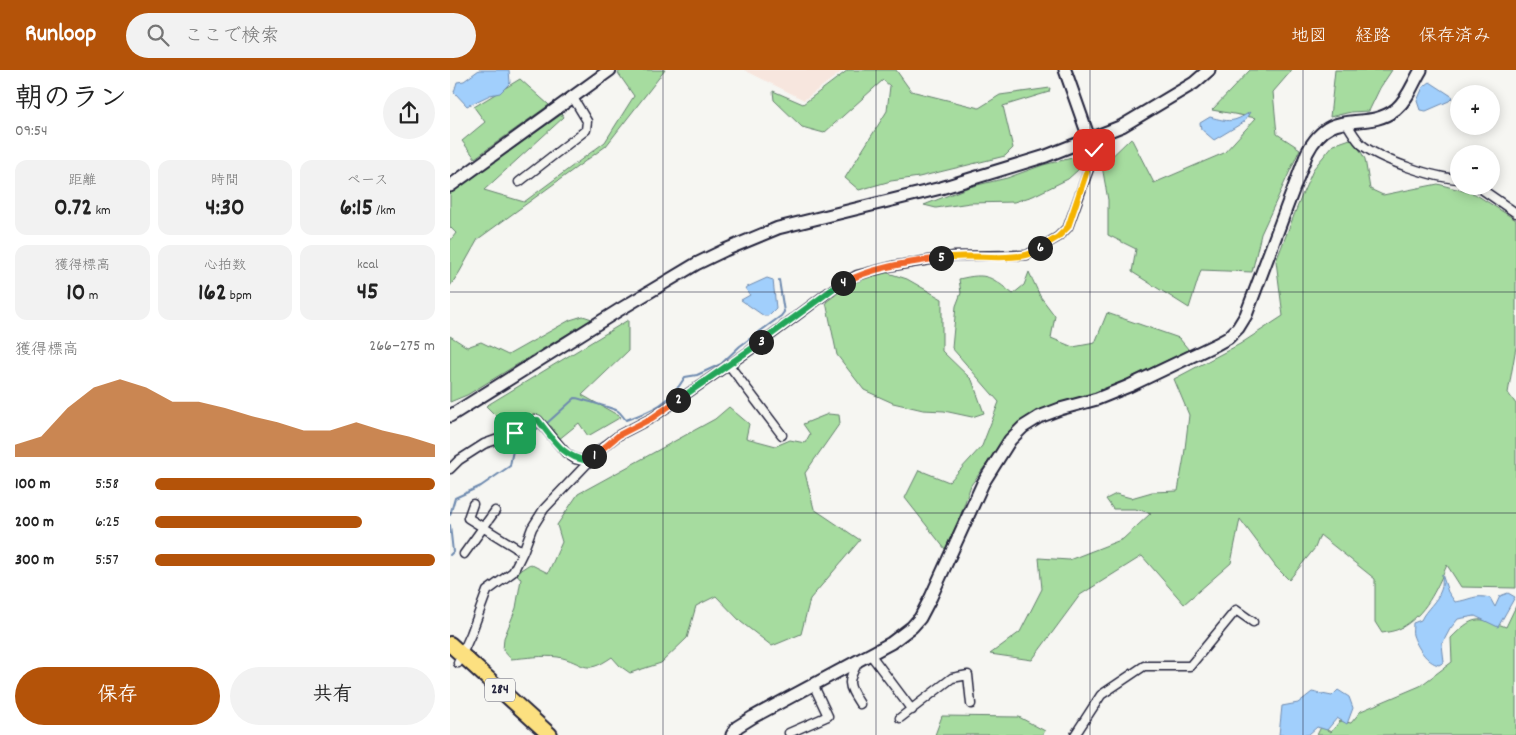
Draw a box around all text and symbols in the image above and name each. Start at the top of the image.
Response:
search box [126,13,476,58]
text: Runloop [25,18,96,52]
icon: search [144,21,172,49]
text: ここで検索 [184,24,279,51]
text: 地図 [1291,25,1327,50]
text: 経路 [1355,25,1391,50]
text: 保存済み [1419,25,1491,50]
text: 朝のラン [15,81,127,121]
map controls [1450,85,1500,195]
button: + [1450,85,1500,135]
button: share [383,87,435,139]
text: 09:54 [15,120,48,143]
pin [1073,129,1115,171]
icon: check [1080,136,1108,164]
button: − [1450,145,1500,195]
text: 距離 [68,171,96,191]
text: 時間 [211,171,239,191]
text: ペース [347,171,388,191]
text: 0.72 [54,191,92,227]
text: 4:30 [205,191,245,227]
text: 6:15 [340,191,373,227]
text: km [92,201,111,221]
text: /km [373,201,396,221]
pin: 6 [1028,236,1052,260]
text: 6 [1037,238,1044,258]
pin: 5 [928,246,954,270]
text: 5 [938,248,945,268]
text: kcal [357,255,378,275]
text: 獲得標高 [54,256,110,276]
text: 心拍数 [204,256,246,276]
pin: 4 [830,270,856,296]
text: 4 [841,273,846,293]
text: 45 [357,275,379,311]
text: 10 [66,276,85,312]
text: 162 [198,276,227,312]
text: m [85,286,98,306]
text: bpm [227,286,252,306]
pin: 3 [748,330,774,354]
text: 3 [758,332,765,352]
text: 266–275 m [369,335,435,358]
text: 獲得標高 [15,339,79,362]
pin: 2 [666,388,690,412]
text: 2 [675,390,682,410]
pin [494,412,536,454]
icon: arrive [501,419,529,447]
pin: 1 [582,444,606,468]
text: 1 [593,446,596,466]
text: 100 m [15,473,51,496]
text: 5:58 [95,473,119,496]
text: 200 m [15,511,54,534]
text: 6:25 [95,511,120,534]
text: 300 m [15,549,54,572]
text: 5:57 [95,549,119,572]
button: 保存 [15,667,220,725]
button: 共有 [230,667,435,725]
road number: 284 [485,678,515,702]

